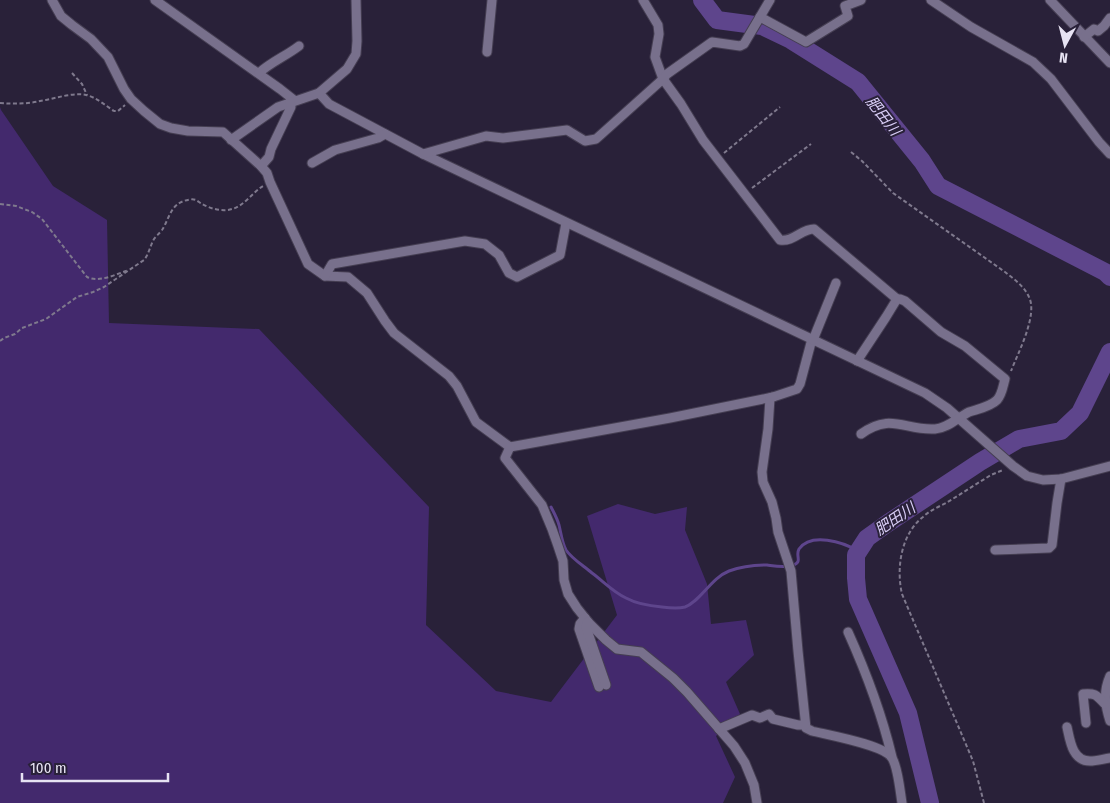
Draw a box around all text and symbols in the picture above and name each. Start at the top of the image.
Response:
north arrow [1040,20,1090,70]
text: N [1058,48,1069,66]
water label: 肥田川 [862,93,905,141]
water label: 肥田川 [871,498,920,539]
scale bar [22,750,169,782]
text: 100 m [30,759,67,777]

